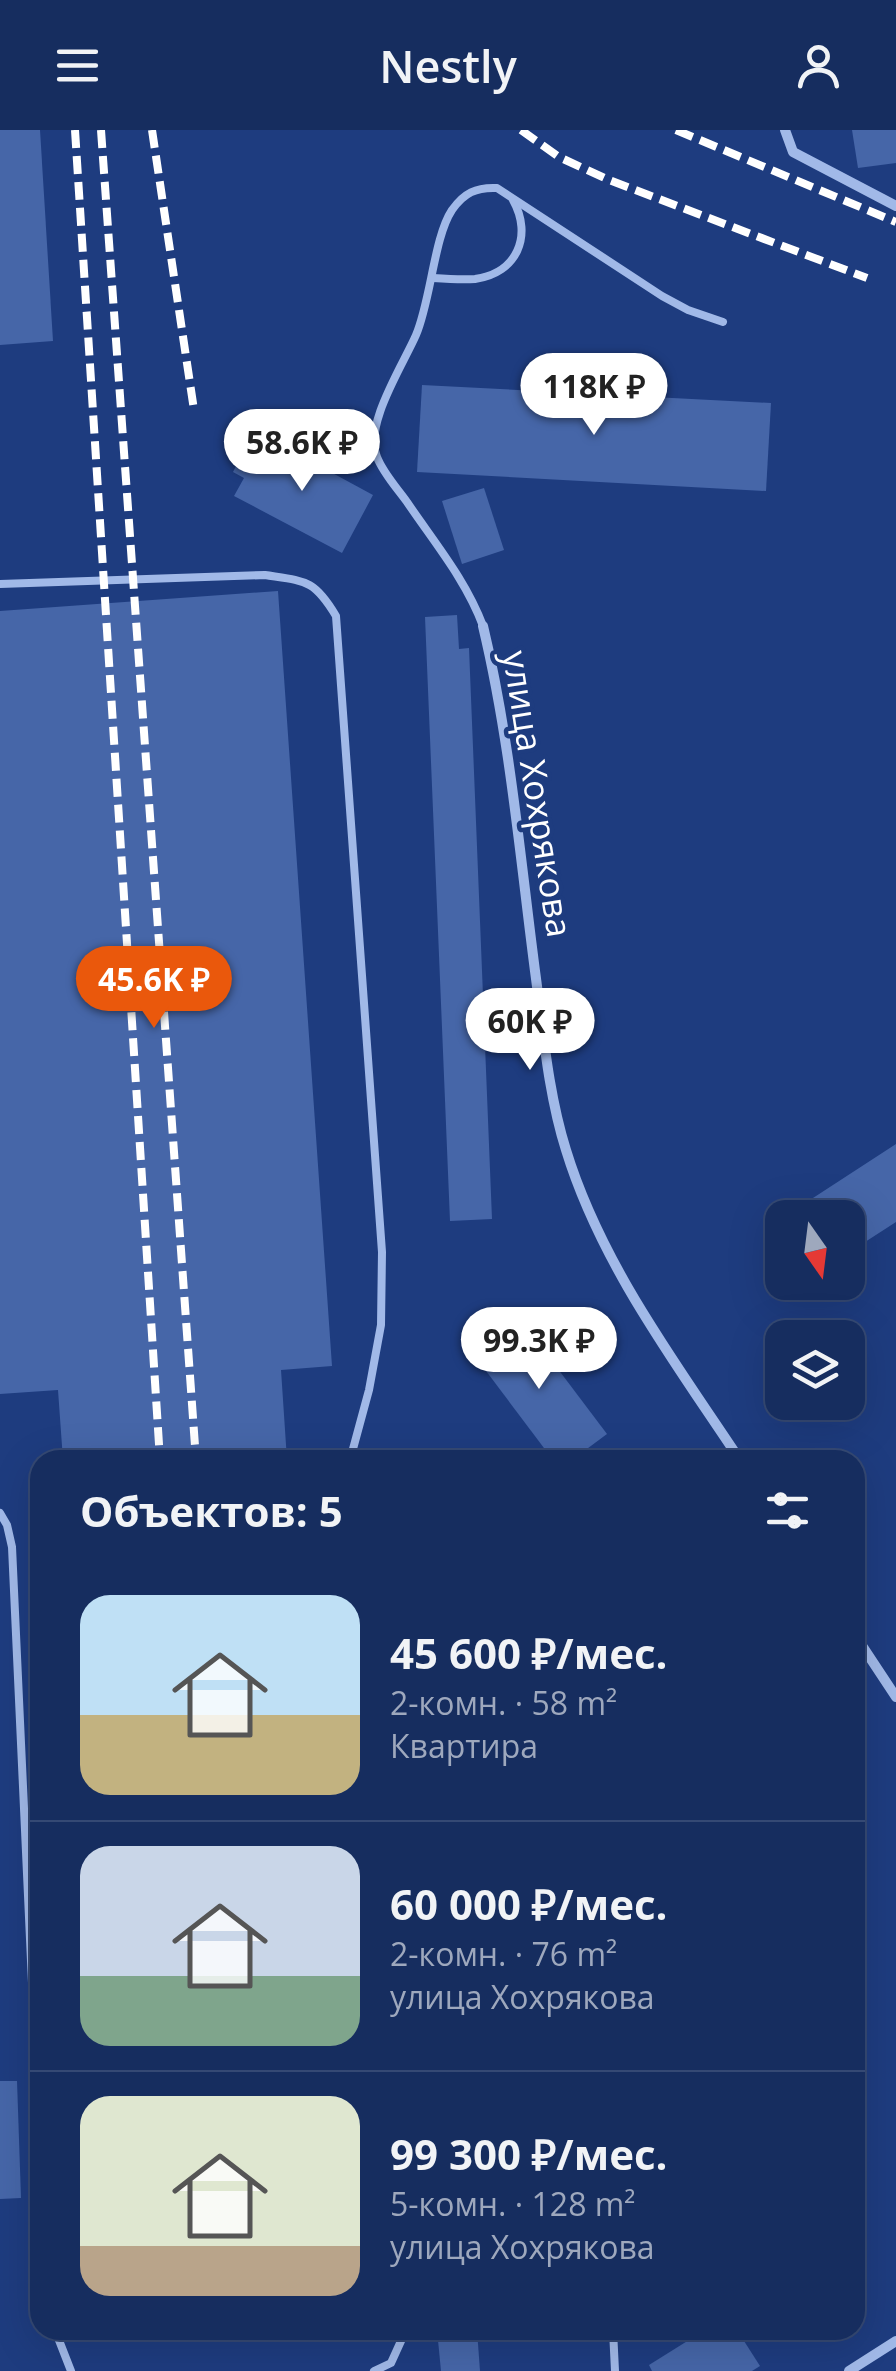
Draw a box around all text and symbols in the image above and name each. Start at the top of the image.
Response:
text: Nestly [379,35,517,96]
icon: menu [50,38,105,93]
icon: person [791,38,846,93]
pin: 118K ₽ [513,353,675,438]
text: 118K ₽ [542,364,646,407]
pin: 58.6K ₽ [210,409,394,494]
text: 58.6K ₽ [246,420,358,463]
street label: улица Хохрякова [493,647,584,940]
pin: 45.6K ₽ [62,946,246,1031]
text: 45.6K ₽ [98,957,210,1000]
pin: 60K ₽ [460,988,600,1073]
text: 60K ₽ [488,999,572,1042]
north arrow [765,1200,865,1300]
map controls [765,1200,865,1420]
pin: 99.3K ₽ [447,1307,631,1392]
text: 99.3K ₽ [483,1318,595,1361]
button: layers [765,1320,865,1420]
text: Объектов: 5 [80,1482,343,1539]
icon: filters [760,1483,815,1538]
text: 45 600 ₽/мес. [390,1624,668,1681]
icon: home [160,1635,280,1755]
text: 2-комн. · 58 m² [390,1681,617,1724]
text: Квартира [390,1724,538,1767]
text: 60 000 ₽/мес. [390,1875,668,1932]
icon: home [160,1886,280,2006]
text: 2-комн. · 76 m² [390,1932,617,1975]
text: улица Хохрякова [390,1975,655,2018]
text: 99 300 ₽/мес. [390,2125,668,2182]
icon: home [160,2136,280,2256]
text: 5-комн. · 128 m² [390,2182,635,2225]
text: улица Хохрякова [390,2225,655,2268]

